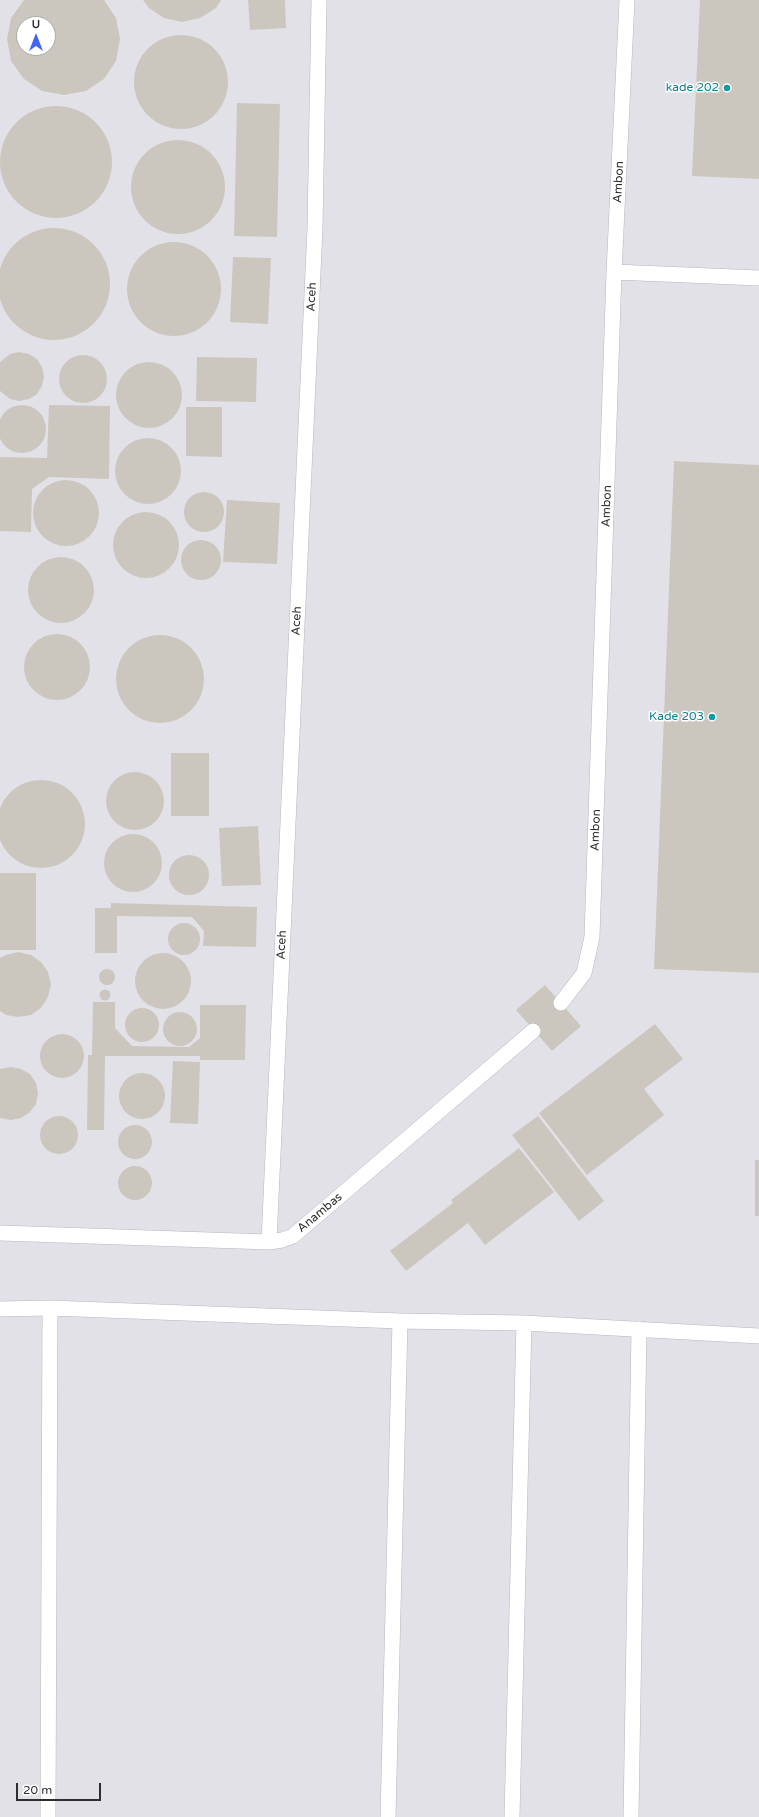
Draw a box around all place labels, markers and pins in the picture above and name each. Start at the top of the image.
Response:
place label: kade 202 [666,81,719,95]
marker: kade 202 [722,83,732,93]
place label: Kade 203 [649,710,704,724]
marker: Kade 203 [707,712,717,722]

